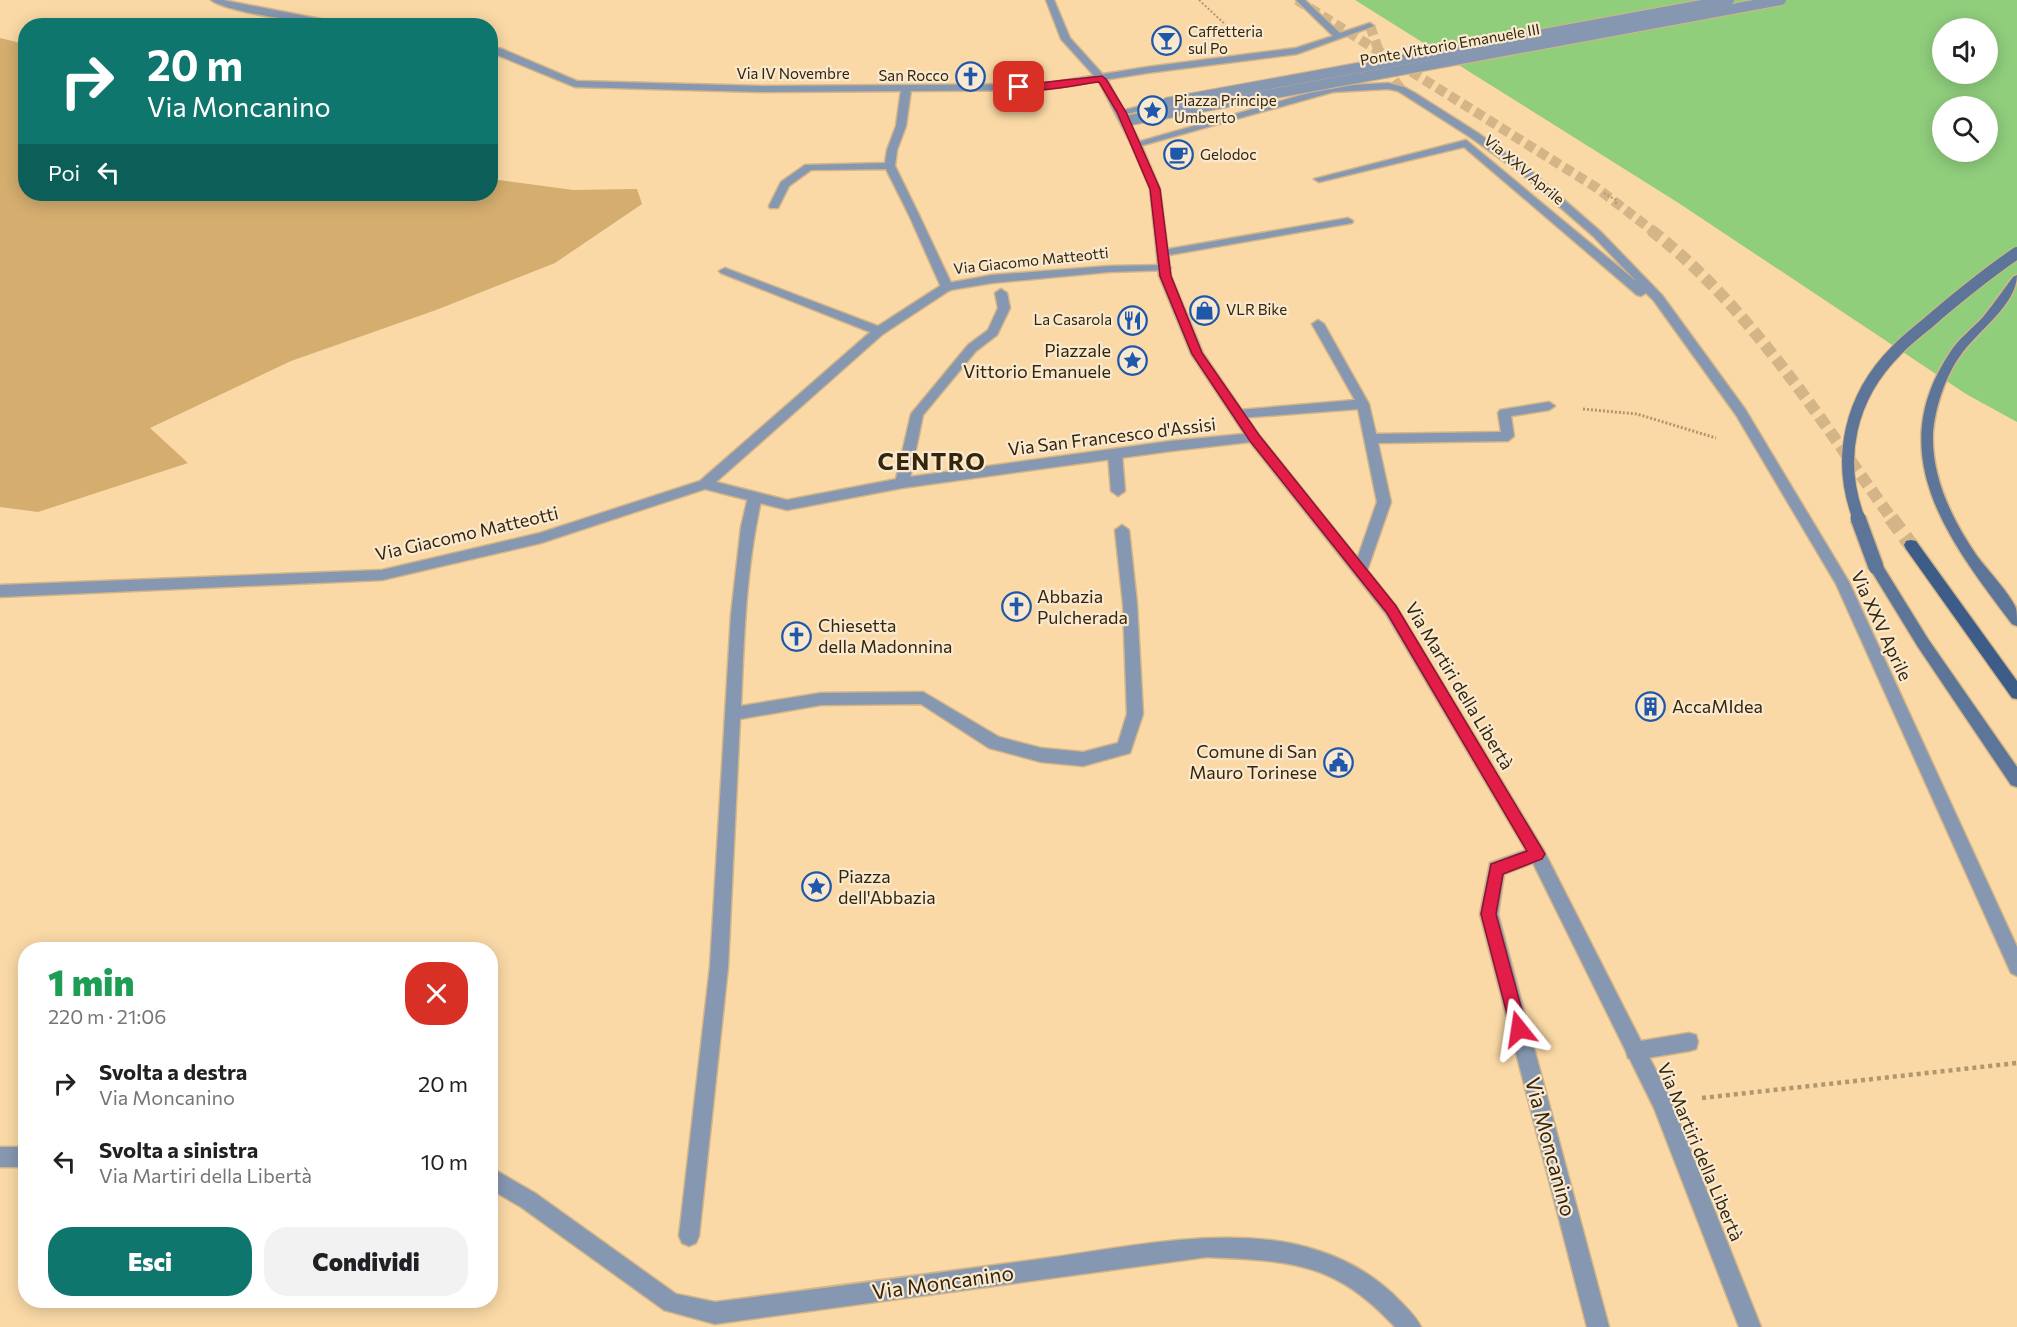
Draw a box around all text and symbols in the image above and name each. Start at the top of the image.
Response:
map controls [1932,18,1998,162]
button: sound [1932,18,1998,84]
street label: Ponte Vittorio Emanuele III [1358,19,1541,69]
place label: Caffetteria sul Po [1188,22,1263,57]
bar icon: Caffetteria sul Po [1151,25,1183,57]
text: 20 m [147,38,243,90]
icon: right [48,42,126,120]
church icon: San Rocco [954,60,986,92]
pin [993,61,1044,112]
street label: Via IV Novembre [736,64,850,82]
place label: San Rocco [879,66,949,84]
icon: arrive [1002,70,1035,103]
text: Via Moncanino [147,90,331,123]
place label: Piazza Principe Umberto [1174,91,1277,126]
place icon: Piazza Principe Umberto [1137,94,1169,126]
button: search [1932,96,1998,162]
street label: Via XXV Aprile [1481,130,1568,208]
cafe icon: Gelodoc [1163,139,1195,171]
place label: Gelodoc [1200,145,1257,163]
icon: left [92,156,125,189]
text: Poi [48,159,80,186]
street label: Via Giacomo Matteotti [952,243,1109,277]
shop icon: VLR Bike [1189,294,1221,326]
place label: VLR Bike [1226,300,1287,318]
restaurant icon: La Casarola [1117,304,1149,336]
place label: La Casarola [1034,310,1112,328]
place label: Piazzale Vittorio Emanuele [963,339,1111,382]
place icon: Piazzale Vittorio Emanuele [1116,345,1148,377]
street label: Via San Francesco d'Assisi [1007,412,1217,460]
district label: CENTRO [878,446,986,475]
street label: Via Giacomo Matteotti [373,501,560,565]
street label: Via XXV Aprile [1847,567,1917,684]
place label: Abbazia Pulcherada [1037,585,1128,628]
church icon: Abbazia Pulcherada [1000,591,1032,623]
street label: Via Martiri della Libertà [1401,598,1519,773]
place label: Chiesetta della Madonnina [818,614,953,657]
church icon: Chiesetta della Madonnina [781,620,813,652]
building icon: AccaMIdea [1635,691,1667,723]
place label: AccaMIdea [1672,695,1763,717]
place label: Comune di San Mauro Torinese [1189,740,1317,783]
public building icon: Comune di San Mauro Torinese [1322,746,1354,778]
place label: Piazza dell'Abbazia [838,865,936,908]
place icon: Piazza dell'Abbazia [801,871,833,903]
text: 1 min [48,959,134,1003]
button: close [405,962,468,1025]
position arrow [1487,997,1551,1061]
text: 220 m · 21:06 [48,1004,166,1028]
text: Svolta a destra [99,1058,247,1085]
street label: Via Martiri della Libertà [1653,1059,1748,1244]
icon: right [48,1067,81,1100]
text: 20 m [418,1070,468,1097]
street label: Via Moncanino [1521,1074,1582,1219]
text: Via Moncanino [99,1085,235,1109]
text: Svolta a sinistra [99,1136,258,1163]
icon: left [48,1145,81,1178]
text: 10 m [421,1148,468,1175]
text: Via Martiri della Libertà [99,1163,312,1187]
button: Esci [48,1227,252,1296]
button: Condividi [264,1227,468,1296]
street label: Via Moncanino [870,1259,1015,1304]

